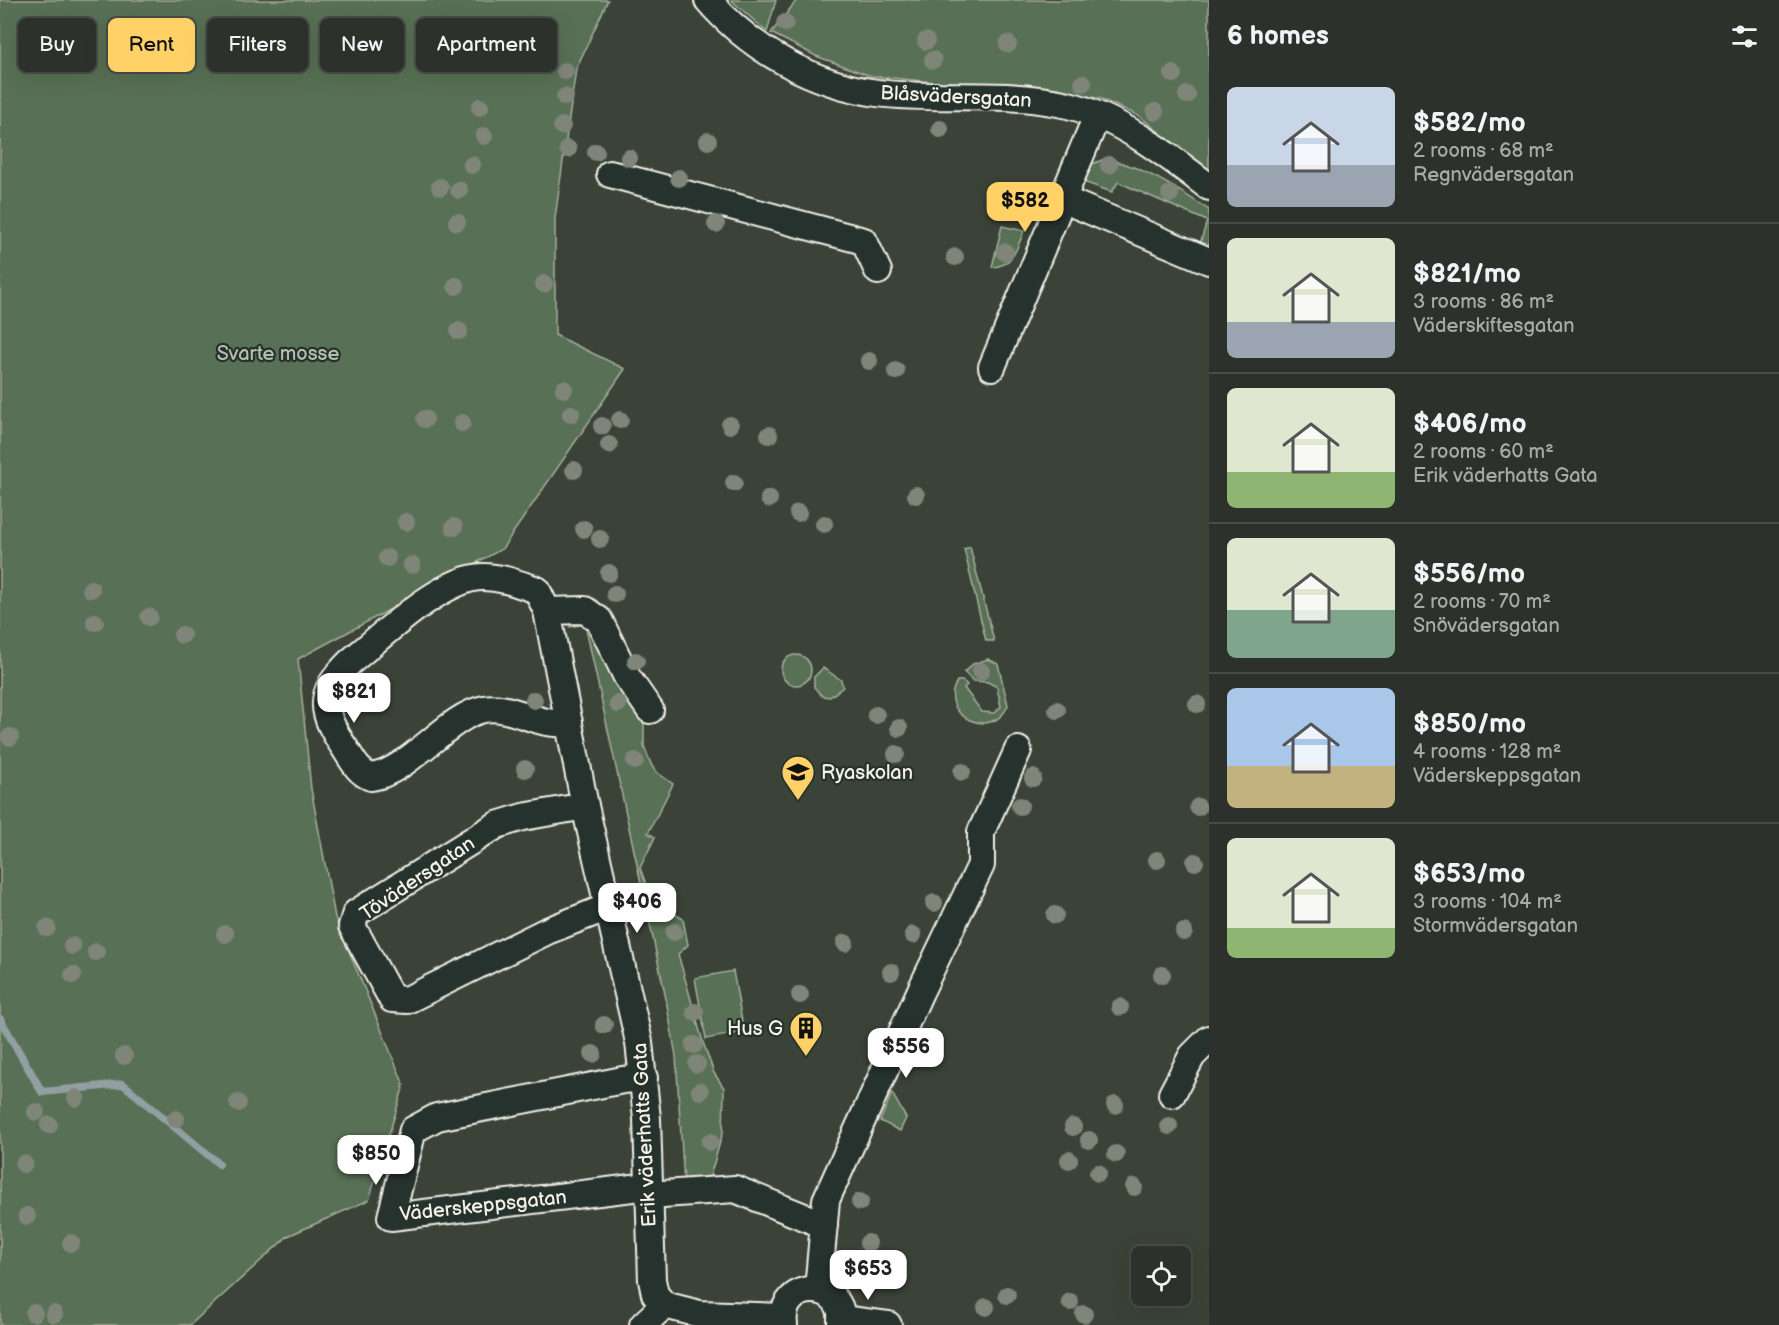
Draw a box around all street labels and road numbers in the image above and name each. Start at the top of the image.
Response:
street label: Blåsvädersgatan [880,81,1032,113]
street label: Tövädersgatan [356,832,480,926]
street label: Erik väderhatts Gata [628,1042,662,1228]
street label: Väderskeppsgatan [398,1185,568,1227]

